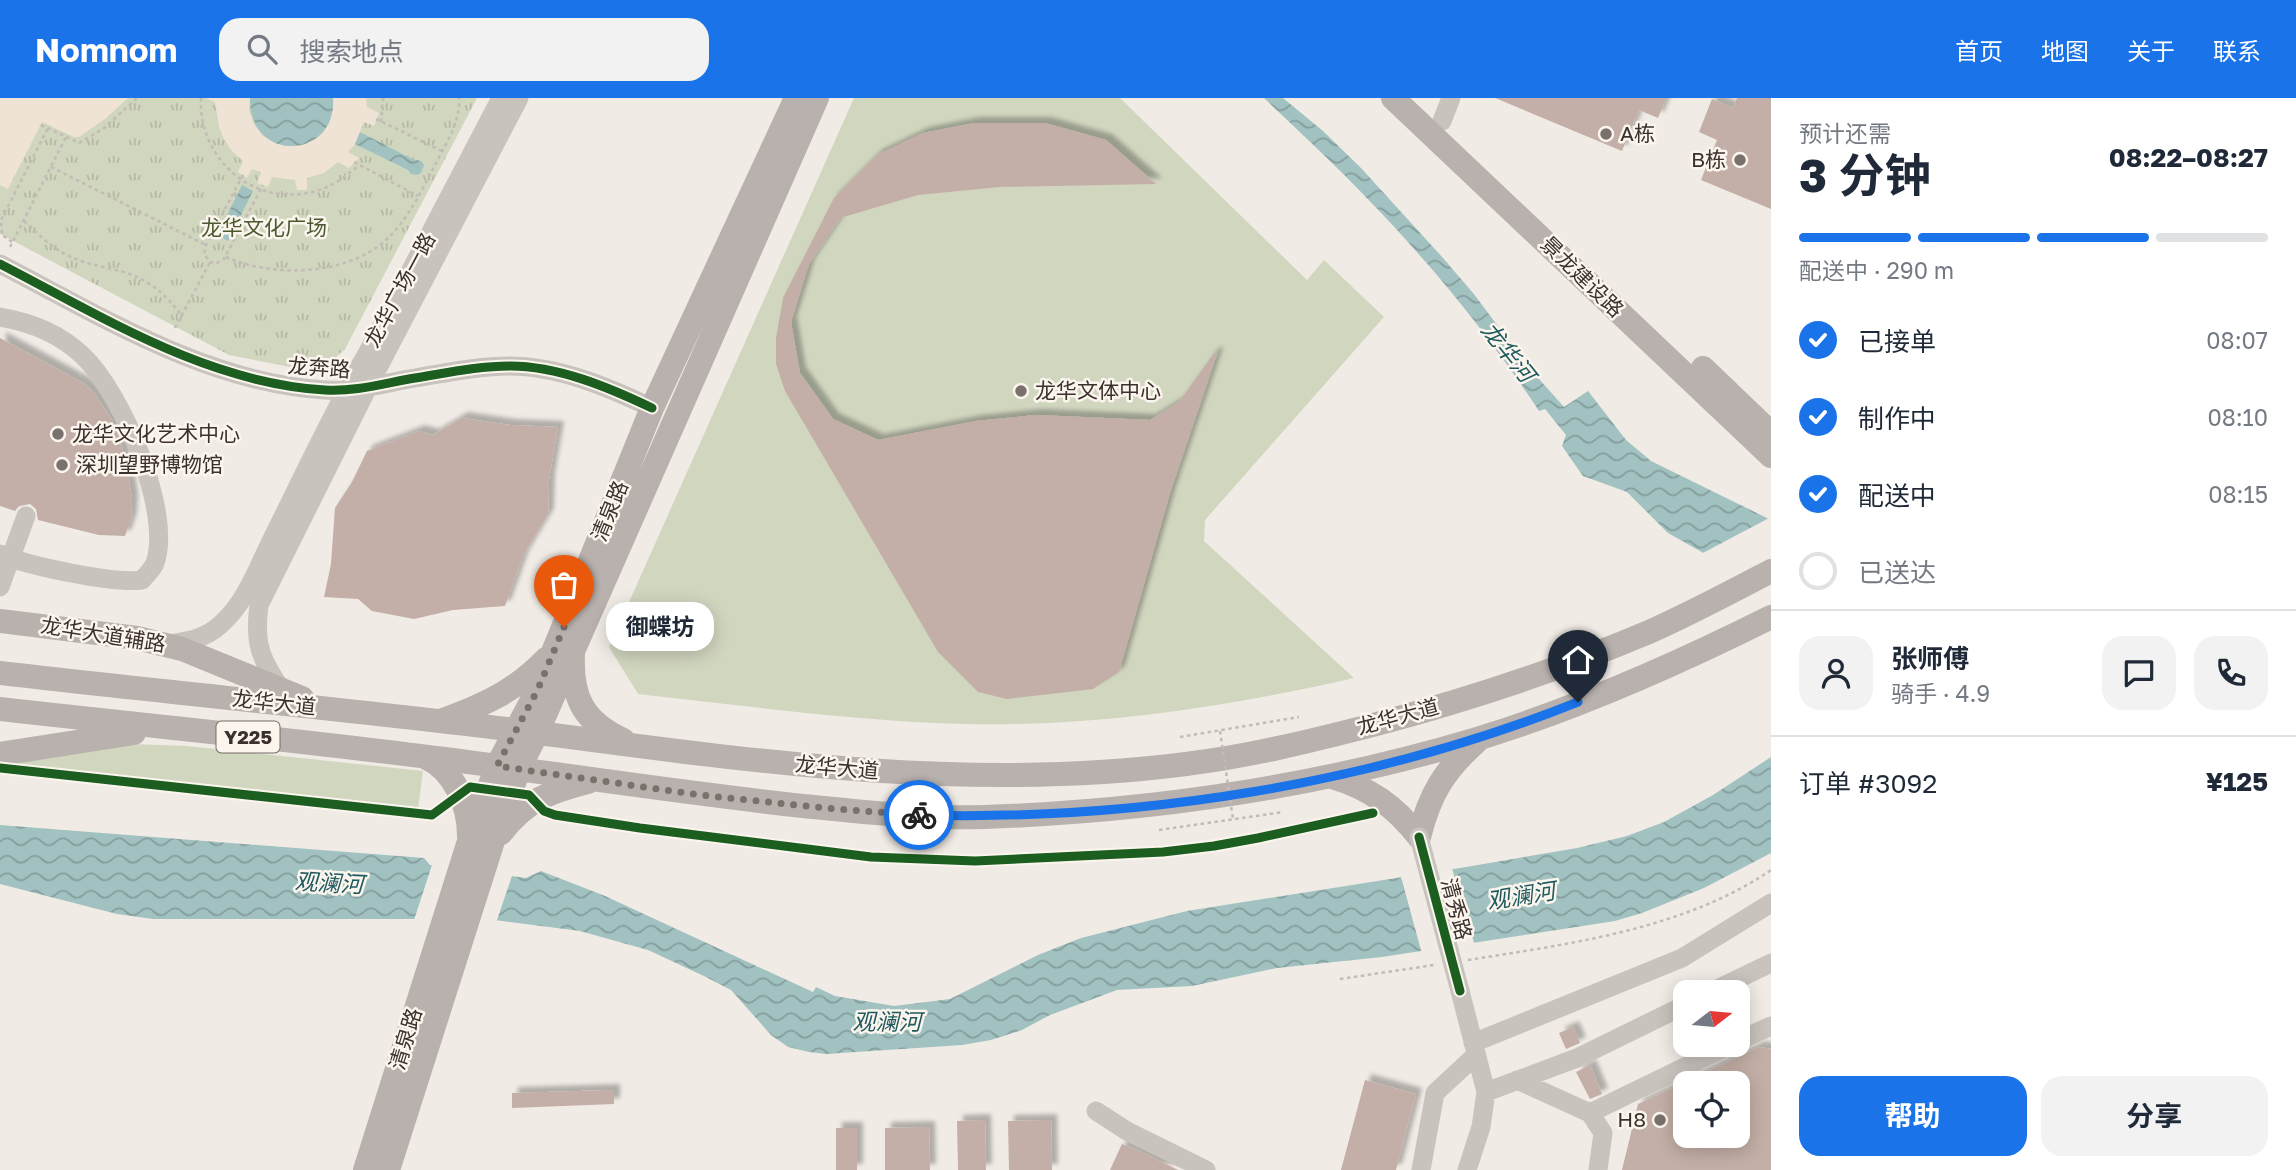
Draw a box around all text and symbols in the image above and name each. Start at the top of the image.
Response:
search box [219,18,709,81]
text: Nomnom [35,30,177,69]
icon: search [243,30,281,68]
text: 搜索地点 [299,36,403,67]
text: 首页 [1955,36,2003,65]
text: 地图 [2041,36,2089,65]
text: 关于 [2127,36,2175,65]
text: 联系 [2213,36,2261,65]
text: 预计还需 [1799,119,1891,147]
place label: A栋 [1620,120,1655,146]
marker: A栋 [1598,126,1614,142]
text: 08:22–08:27 [2109,142,2268,173]
place label: B栋 [1691,146,1726,172]
text: 3 分钟 [1799,147,1931,202]
marker: B栋 [1732,152,1748,168]
park label: 龙华文化广场 [201,214,327,240]
street label: 龙华广场一路 [358,228,440,351]
street label: 景龙建设路 [1536,230,1629,322]
text: 配送中 · 290 m [1799,256,1954,284]
water label: 龙华河 [1476,316,1544,390]
icon: check [1799,321,1837,359]
text: 已接单 [1858,326,1936,357]
text: 08:07 [2206,326,2268,354]
street label: 龙奔路 [287,352,351,382]
place label: 龙华文体中心 [1035,377,1161,403]
marker: 龙华文体中心 [1013,383,1029,399]
icon: check [1799,398,1837,436]
text: 制作中 [1858,403,1936,434]
text: 08:10 [2207,403,2268,431]
place label: 龙华文化艺术中心 [72,420,240,446]
marker: 龙华文化艺术中心 [50,426,66,442]
place label: 深圳望野博物馆 [76,451,223,477]
marker: 深圳望野博物馆 [54,457,70,473]
icon: check [1799,475,1837,513]
street label: 清泉路 [585,477,633,545]
text: 配送中 [1858,480,1936,511]
text: 08:15 [2208,480,2268,508]
pin [534,555,594,627]
text: 已送达 [1858,557,1936,588]
icon: bag [545,566,583,604]
callout: 御蝶坊 [606,602,714,652]
street label: 龙华大道辅路 [39,611,167,657]
text: 御蝶坊 [626,612,695,640]
pin [1548,630,1608,702]
button: person [1799,636,1873,710]
button: chat [2102,636,2176,710]
button: phone [2194,636,2268,710]
icon: home [1559,641,1597,679]
text: 张师傅 [1891,643,1969,674]
text: 骑手 · 4.9 [1891,679,1990,707]
street label: 龙华大道 [231,685,317,719]
street label: 龙华大道 [1354,693,1442,739]
road number: Y225 [216,722,280,752]
street label: 龙华大道 [794,750,880,784]
text: ¥125 [2206,766,2268,797]
text: 订单 #3092 [1799,768,1937,799]
courier [884,780,954,850]
icon: bike [900,796,938,834]
water label: 观澜河 [294,866,368,898]
street label: 清秀路 [1436,875,1478,943]
water label: 观澜河 [1485,875,1561,914]
north arrow [1673,980,1750,1057]
map controls [1673,980,1750,1148]
street label: 清泉路 [383,1005,427,1073]
water label: 观澜河 [853,1007,926,1035]
button: locate [1673,1071,1750,1148]
button: 帮助 [1799,1076,2027,1156]
button: 分享 [2041,1076,2268,1156]
place label: H8 [1617,1106,1646,1132]
marker: H8 [1652,1112,1668,1128]

